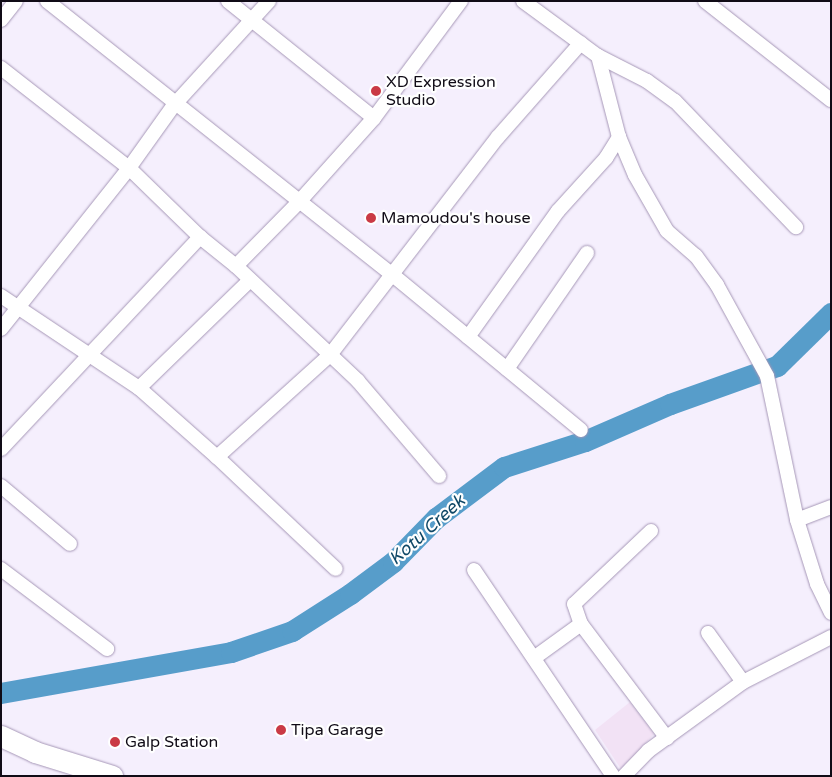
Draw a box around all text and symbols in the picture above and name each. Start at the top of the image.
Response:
place label: XD Expression Studio [386,72,496,110]
marker: XD Expression Studio [370,85,382,97]
place label: Mamoudou's house [381,208,531,228]
marker: Mamoudou's house [365,212,377,224]
water label: Kotu Creek [385,490,469,570]
place label: Tipa Garage [291,720,383,740]
marker: Tipa Garage [275,724,287,736]
place label: Galp Station [125,732,218,752]
marker: Galp Station [109,736,121,748]

